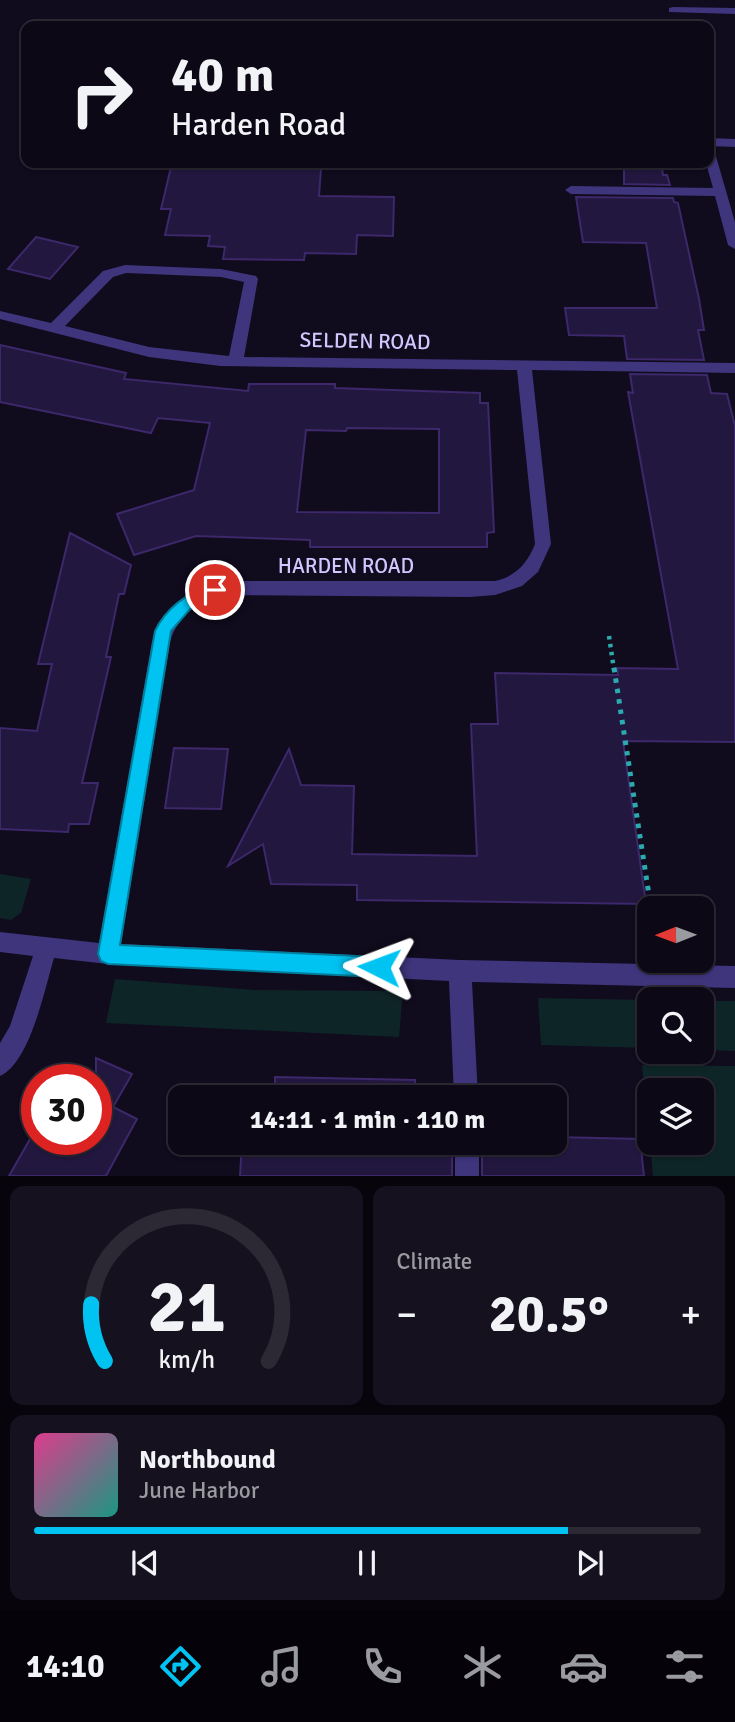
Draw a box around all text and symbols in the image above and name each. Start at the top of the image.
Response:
text: 40 m [171,45,274,105]
icon: right [56,49,147,140]
text: Harden Road [171,105,346,144]
street label: SELDEN ROAD [299,327,431,355]
street label: HARDEN ROAD [278,553,414,579]
pin [185,560,245,620]
icon: arrive [196,571,234,609]
north arrow [637,896,714,973]
map controls [637,896,714,1155]
position arrow [342,930,416,1004]
button: search [637,987,714,1064]
speed limit sign: 30 [21,1064,112,1155]
button: layers [637,1078,714,1155]
text: 14:11 · 1 min · 110 m [250,1104,485,1136]
text: Climate [397,1247,472,1276]
text: 21 [147,1264,226,1353]
text: 20.5° [489,1282,609,1346]
text: − [397,1291,417,1338]
text: + [680,1291,701,1338]
text: km/h [158,1344,215,1375]
text: Northbound [139,1444,276,1476]
text: June Harbor [139,1476,259,1505]
icon: previous [126,1544,164,1582]
icon: pause [348,1544,386,1582]
icon: next [571,1544,609,1582]
icon: directions [156,1642,205,1691]
icon: music [257,1642,306,1691]
icon: phone [358,1642,407,1691]
icon: climate [458,1642,507,1691]
icon: car [559,1642,608,1691]
icon: filters [660,1642,709,1691]
text: 14:10 [26,1647,104,1686]

